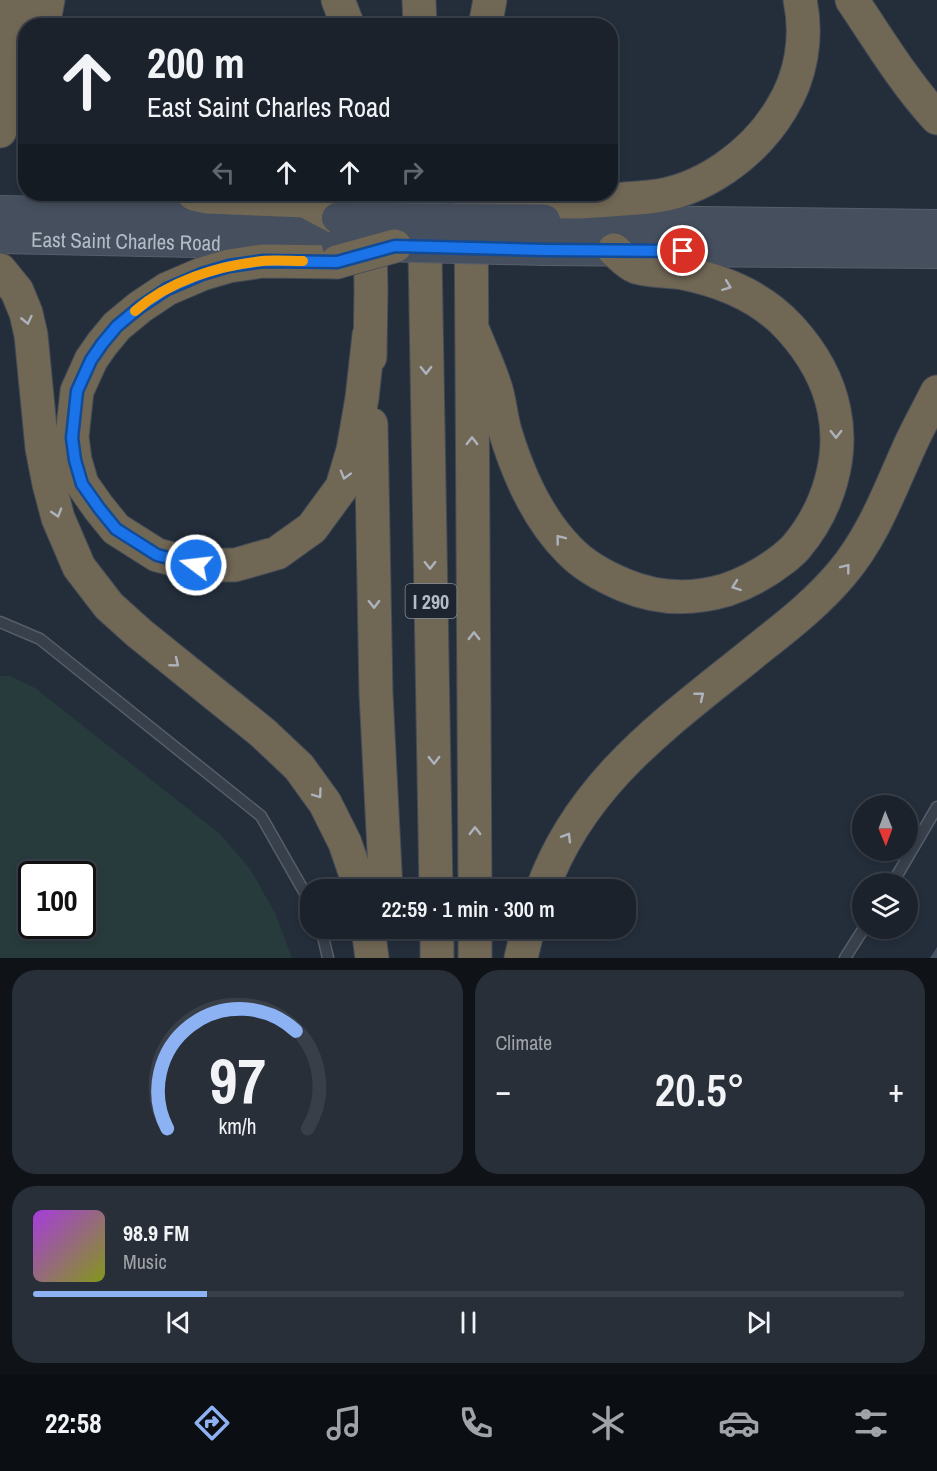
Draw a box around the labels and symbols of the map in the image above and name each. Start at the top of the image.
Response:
street label: East Saint Charles Road [31,224,221,257]
pin [657,225,708,276]
one-way arrow [722,278,732,291]
one-way arrow [20,315,33,325]
one-way arrow [420,366,433,375]
one-way arrow [830,430,842,439]
one-way arrow [466,437,478,446]
one-way arrow [340,469,352,480]
one-way arrow [50,507,62,518]
position arrow [164,533,228,597]
one-way arrow [557,535,568,546]
one-way arrow [424,561,436,570]
one-way arrow [839,564,850,575]
one-way arrow [731,579,742,592]
road number: I 290 [406,584,456,618]
one-way arrow [368,599,380,608]
one-way arrow [468,632,480,641]
one-way arrow [168,655,179,666]
one-way arrow [693,692,704,703]
one-way arrow [428,756,440,765]
one-way arrow [311,787,322,798]
north arrow [852,795,918,861]
one-way arrow [469,827,481,836]
one-way arrow [559,833,571,843]
speed limit sign: 100 [18,861,96,939]

